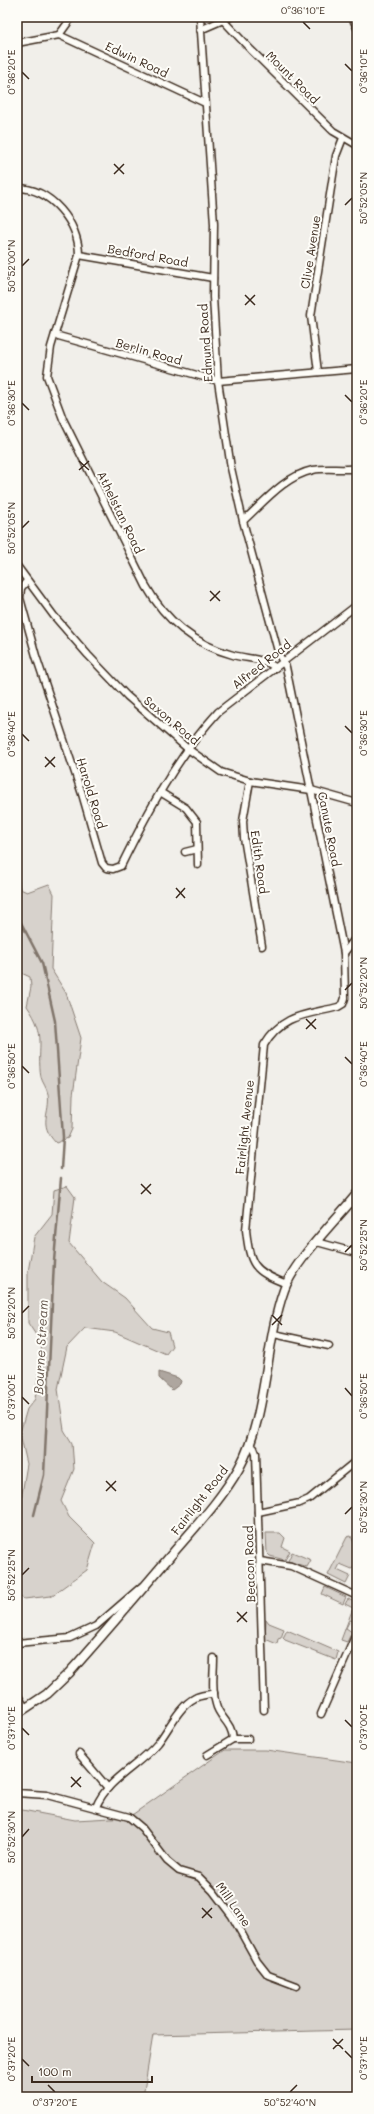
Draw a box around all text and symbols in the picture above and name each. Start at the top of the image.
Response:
text: 0°36'10"E [281,3,325,17]
street label: Edwin Road [103,37,171,81]
street label: Mount Road [263,47,323,107]
text: 0°36'20"E [4,49,18,95]
text: 0°36'10"E [356,49,370,93]
text: 50°52'05"N [356,172,370,224]
street label: Clive Avenue [296,214,324,290]
text: 50°52'00"N [4,240,18,292]
street label: Bedford Road [106,240,190,270]
street label: Edmund Road [194,303,216,383]
street label: Berlin Road [114,334,184,368]
text: 0°36'20"E [356,379,370,425]
text: 0°36'30"E [4,380,18,426]
street label: Athelstan Road [94,468,148,556]
text: 50°52'05"N [4,502,18,554]
street label: Alfred Road [228,636,294,692]
street label: Saxon Road [141,692,203,748]
text: 0°36'30"E [356,710,370,756]
text: 0°36'40"E [4,711,18,757]
street label: Harold Road [74,756,111,831]
street label: Canute Road [315,790,345,868]
street label: Edith Road [248,829,272,895]
text: 50°52'20"N [356,957,370,1009]
text: 0°36'40"E [356,1041,370,1087]
text: 0°36'50"E [4,1043,18,1089]
street label: Fairlight Avenue [231,1079,257,1175]
text: 50°52'25"N [356,1219,370,1271]
text: 50°52'20"N [4,1287,18,1339]
water label: Bourne Stream [29,1299,51,1395]
text: 0°36'50"E [356,1373,370,1419]
text: 0°37'00"E [4,1374,18,1420]
street label: Fairlight Road [167,1462,231,1538]
text: 50°52'30"N [356,1481,370,1533]
street label: Beacon Road [240,1525,258,1603]
text: 50°52'25"N [4,1549,18,1601]
text: 0°37'00"E [356,1704,370,1750]
text: 0°37'10"E [4,1706,18,1750]
text: 50°52'30"N [4,1811,18,1863]
street label: Mill Lane [213,1879,255,1929]
text: 0°37'20"E [4,2036,18,2081]
text: 0°37'10"E [356,2036,370,2080]
scale bar [32,2058,152,2084]
text: 100 m [38,2063,72,2079]
text: 0°37'20"E [33,2095,78,2109]
text: 50°52'40"N [264,2095,316,2109]

